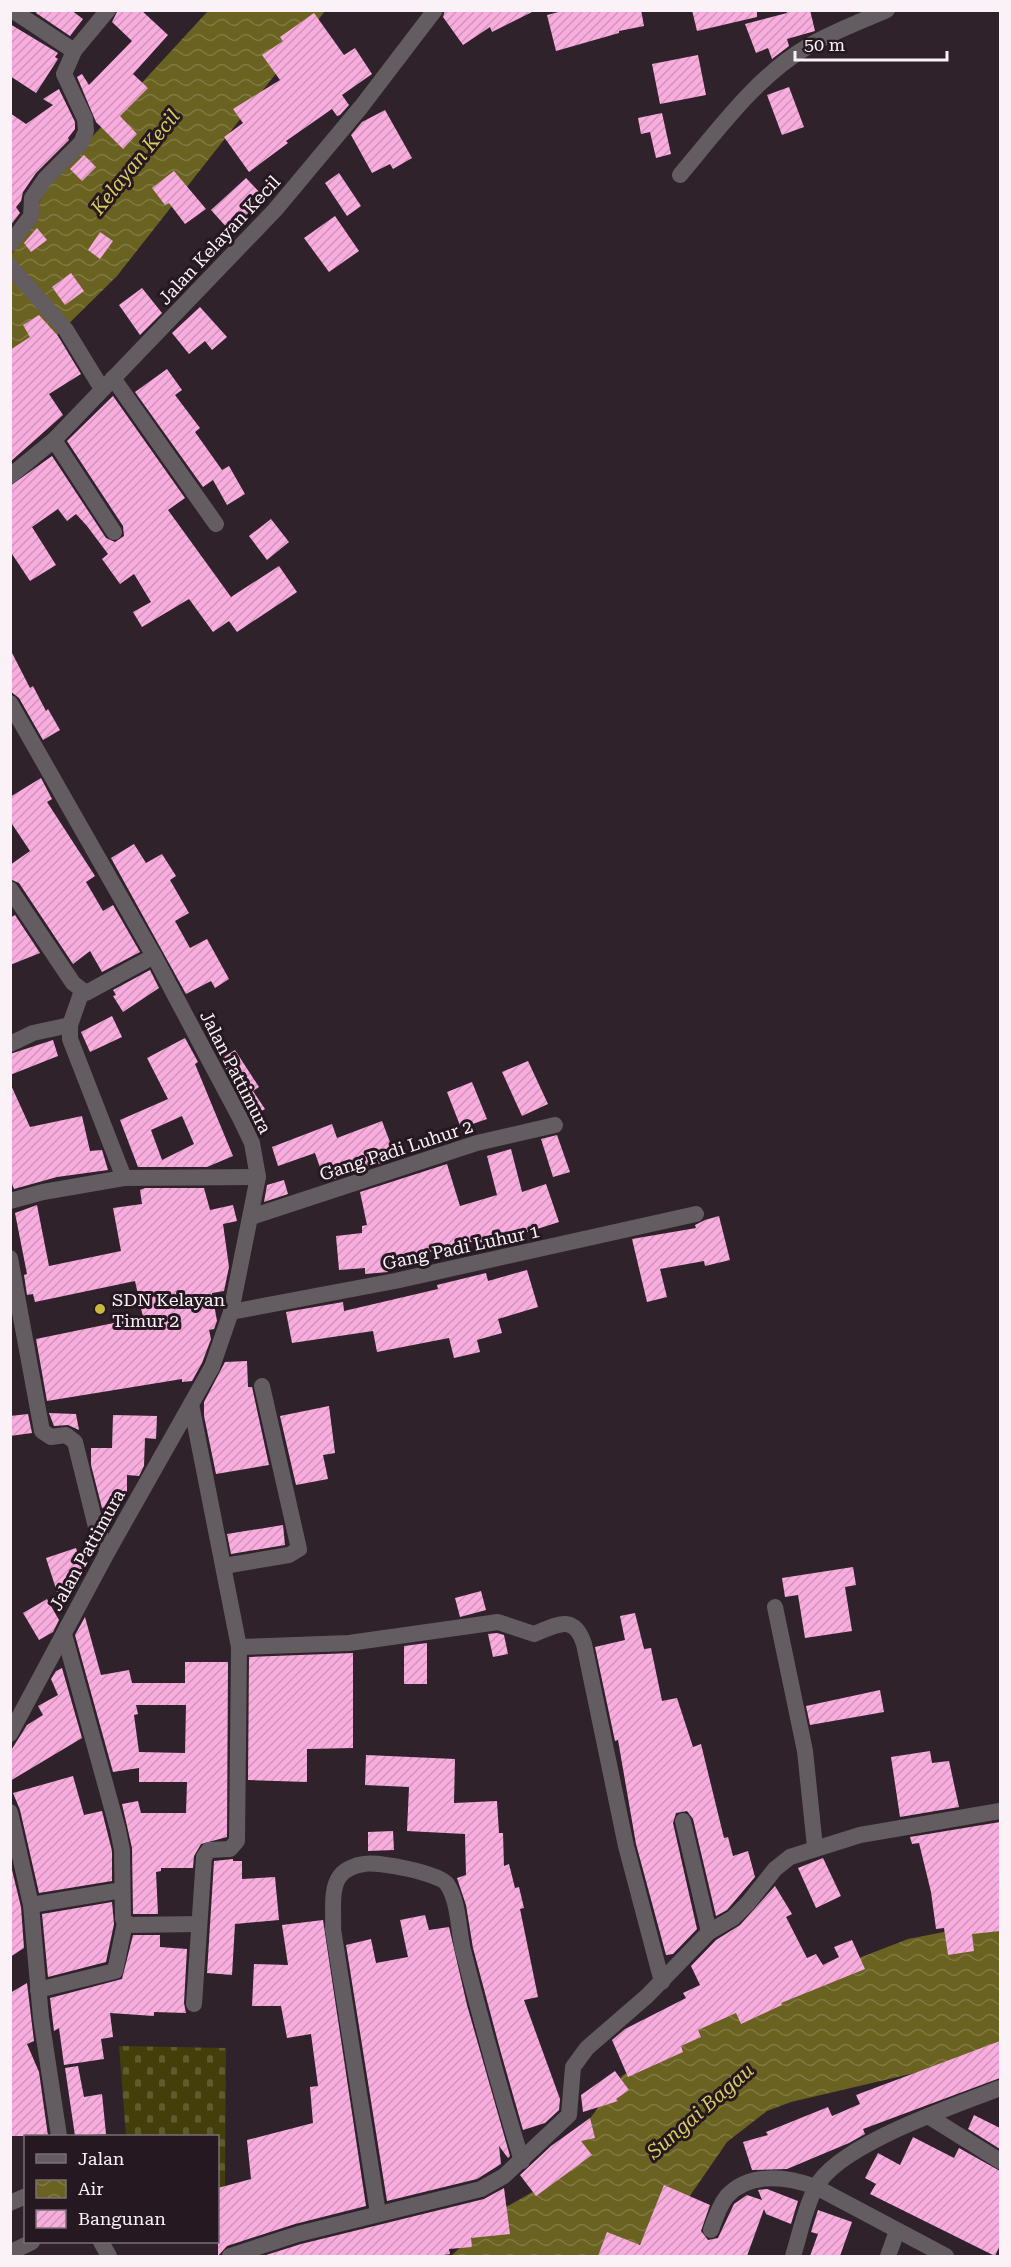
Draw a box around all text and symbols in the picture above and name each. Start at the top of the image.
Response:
scale bar [795,24,946,62]
text: 50 m [804,34,845,55]
water label: Kelayan Kecil [85,105,185,220]
street label: Jalan Kelayan Kecil [154,171,284,309]
street label: Jalan Pattimura [196,1007,276,1137]
street label: Gang Padi Luhur 2 [317,1115,475,1185]
street label: Gang Padi Luhur 1 [381,1220,541,1274]
place label: SDN Kelayan Timur 2 [112,1289,225,1331]
marker: SDN Kelayan Timur 2 [93,1302,107,1316]
street label: Jalan Pattimura [45,1485,129,1614]
water label: Sungai Bagau [641,2058,758,2165]
legend [24,2135,219,2243]
text: Jalan [78,2148,125,2169]
text: Air [78,2178,104,2199]
text: Bangunan [78,2208,166,2229]

